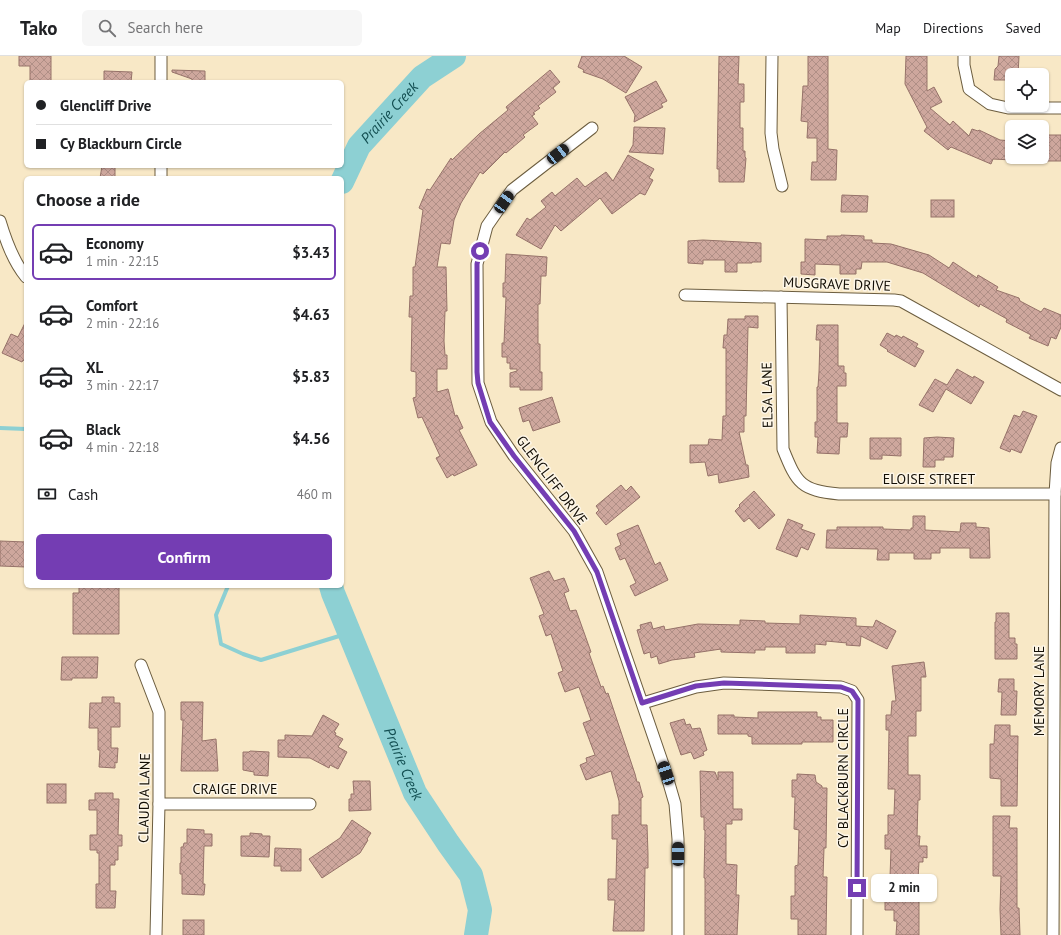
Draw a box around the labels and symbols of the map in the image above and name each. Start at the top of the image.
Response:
water label: Prairie Creek [356,76,423,147]
car [545,142,571,166]
car [492,189,516,215]
route start [471,242,489,260]
street label: MUSGRAVE DRIVE [783,273,891,295]
street label: ELSA LANE [757,362,777,428]
street label: GLENCLIFF DRIVE [513,432,591,528]
street label: ELOISE STREET [883,470,975,488]
street label: MEMORY LANE [1030,646,1048,736]
street label: CY BLACKBURN CIRCLE [834,708,852,848]
water label: Prairie Creek [380,724,428,805]
street label: CLAUDIA LANE [134,753,154,843]
car [656,760,676,786]
street label: CRAIGE DRIVE [192,780,278,798]
car [672,842,684,866]
callout: 2 min [871,874,937,902]
route end [848,879,866,897]

